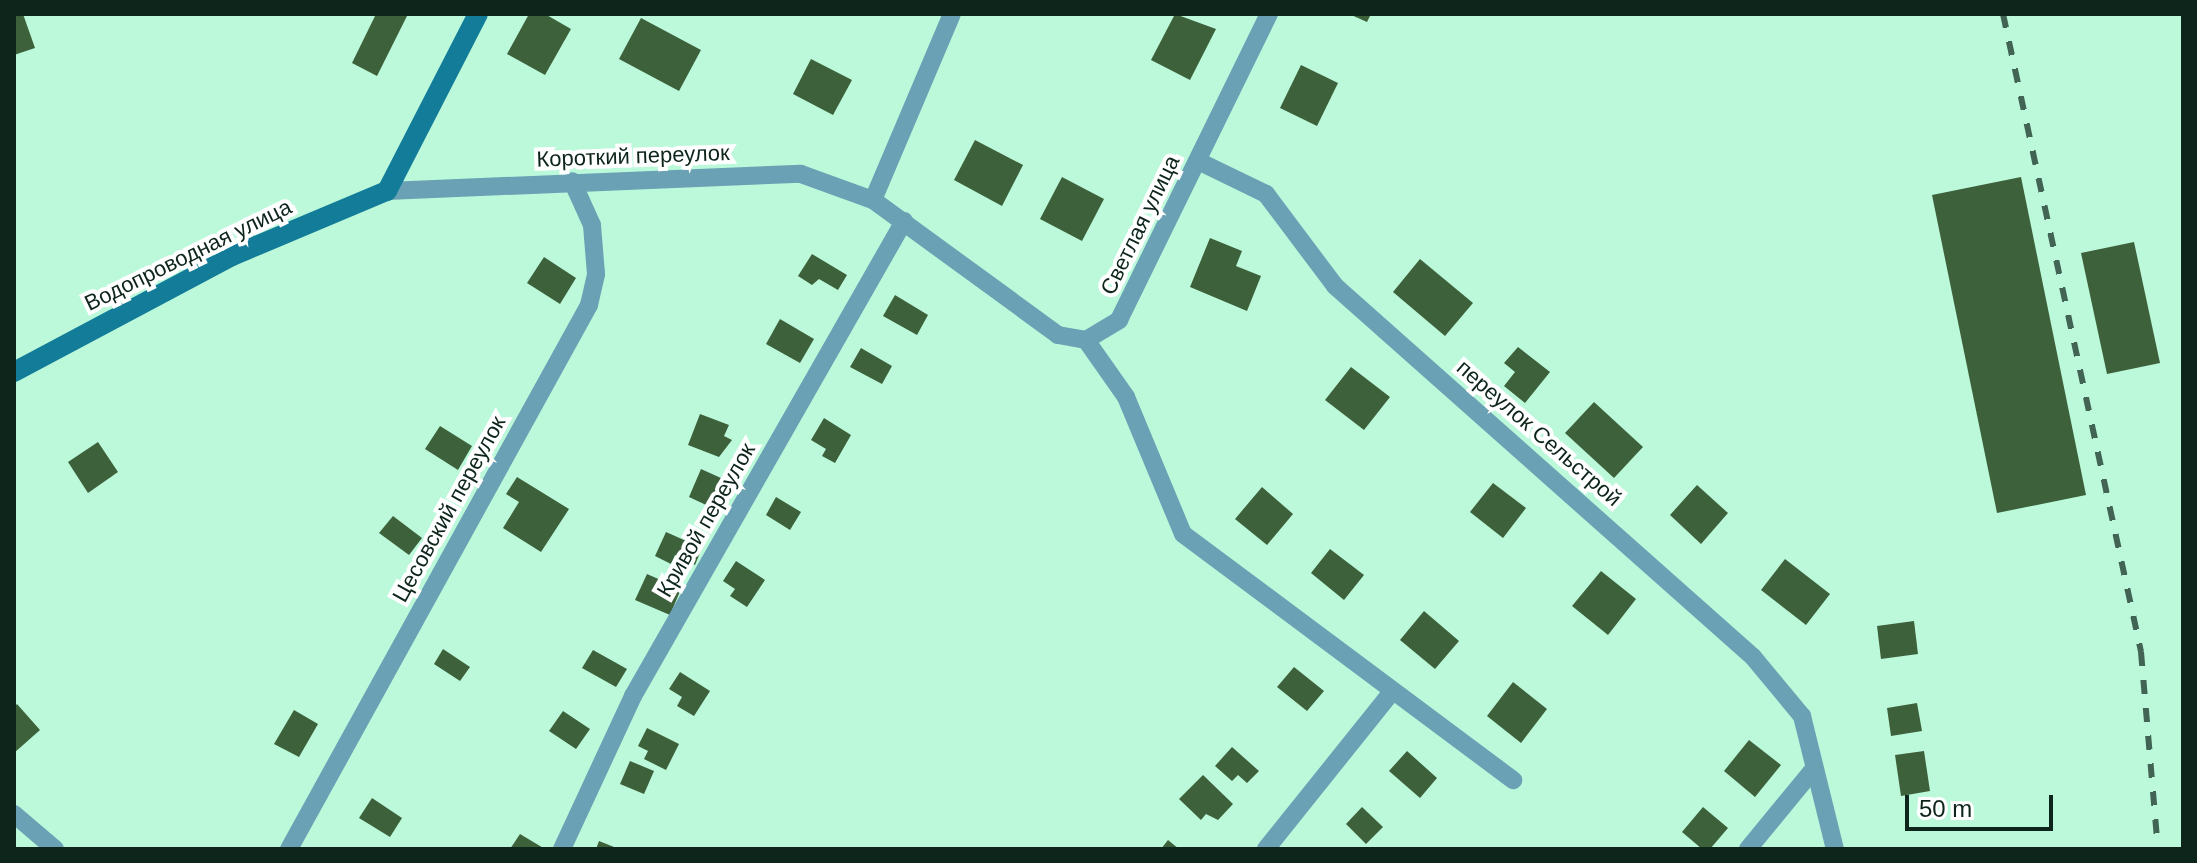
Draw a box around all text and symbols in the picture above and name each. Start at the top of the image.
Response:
street label: Короткий переулок [536,139,730,173]
street label: Светлая улица [1095,151,1185,299]
street label: Водопроводная улица [80,193,296,317]
street label: переулок Сельстрой [1451,354,1627,512]
street label: Цесовский переулок [387,411,511,607]
street label: Кривой переулок [651,438,761,602]
scale bar [1909,779,2057,829]
text: 50 m [1919,795,1972,822]

